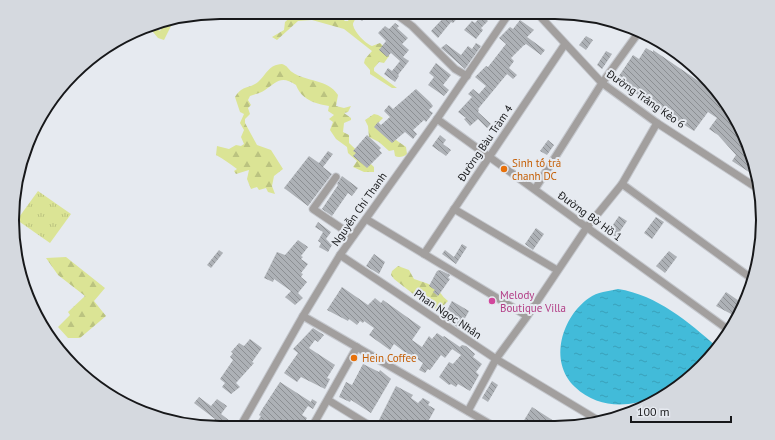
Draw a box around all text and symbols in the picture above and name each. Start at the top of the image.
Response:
street label: Đường Trảng Kèo 6 [603,66,688,131]
street label: Đường Bàu Tràm 4 [454,102,516,185]
place label: Sinh tố trà chanh DC [512,156,561,183]
marker: Sinh tố trà chanh DC [499,164,509,174]
street label: Nguyễn Chí Thanh [328,169,390,249]
street label: Đường Bờ Hồ 1 [554,188,625,244]
street label: Phan Ngọc Nhân [412,286,484,342]
place label: Melody Boutique Villa [500,288,566,315]
marker: Melody Boutique Villa [487,296,497,306]
place label: Hein Coffee [362,351,417,365]
marker: Hein Coffee [349,353,359,363]
scale bar [631,398,731,424]
text: 100 m [637,404,670,419]

